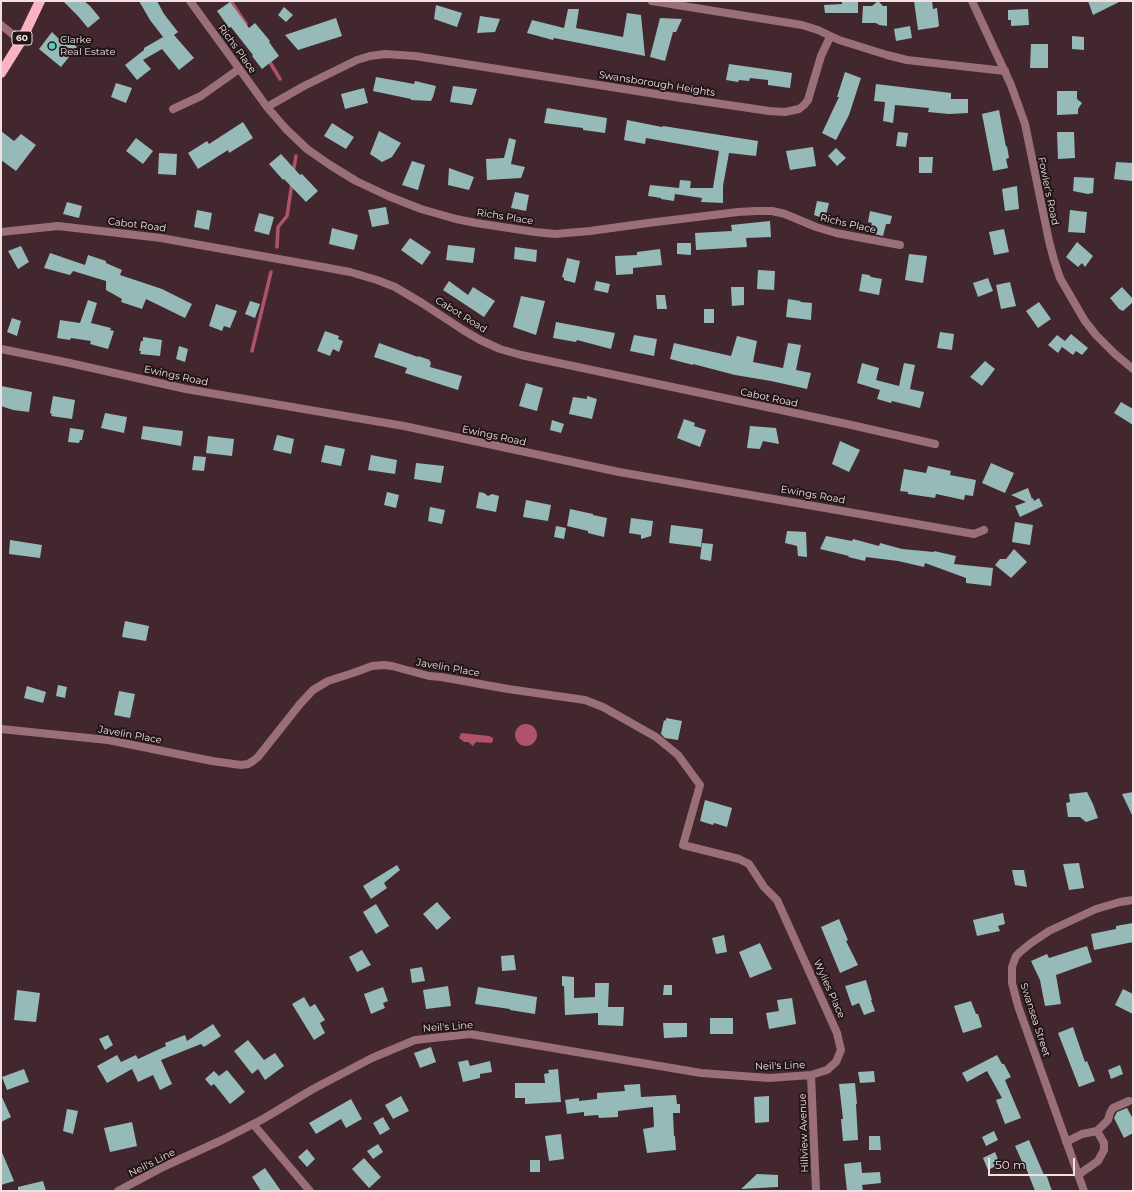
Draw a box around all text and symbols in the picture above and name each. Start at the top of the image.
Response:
street label: Richs Place [215,22,259,76]
road number: 60 [12,31,32,45]
place label: Clarke Real Estate [60,34,115,58]
marker: Clarke Real Estate [47,41,57,51]
street label: Swansborough Heights [598,69,716,99]
street label: Fowler's Road [1035,156,1061,226]
street label: Richs Place [476,207,534,227]
street label: Richs Place [819,212,877,236]
street label: Cabot Road [107,215,167,235]
street label: Cabot Road [433,294,489,336]
street label: Ewings Road [143,363,209,389]
street label: Cabot Road [739,386,799,410]
street label: Ewings Road [461,423,527,449]
street label: Ewings Road [780,483,846,507]
street label: Javelin Place [415,657,481,679]
street label: Javelin Place [97,724,163,746]
street label: Wylies Place [811,958,847,1020]
street label: Swansea Street [1017,982,1053,1058]
street label: Neil's Line [422,1019,474,1035]
street label: Neil's Line [755,1059,805,1073]
street label: Hillview Avenue [797,1093,811,1173]
street label: Neil's Line [127,1146,177,1180]
scale bar [990,1150,1077,1176]
text: 50 m [995,1157,1026,1172]

